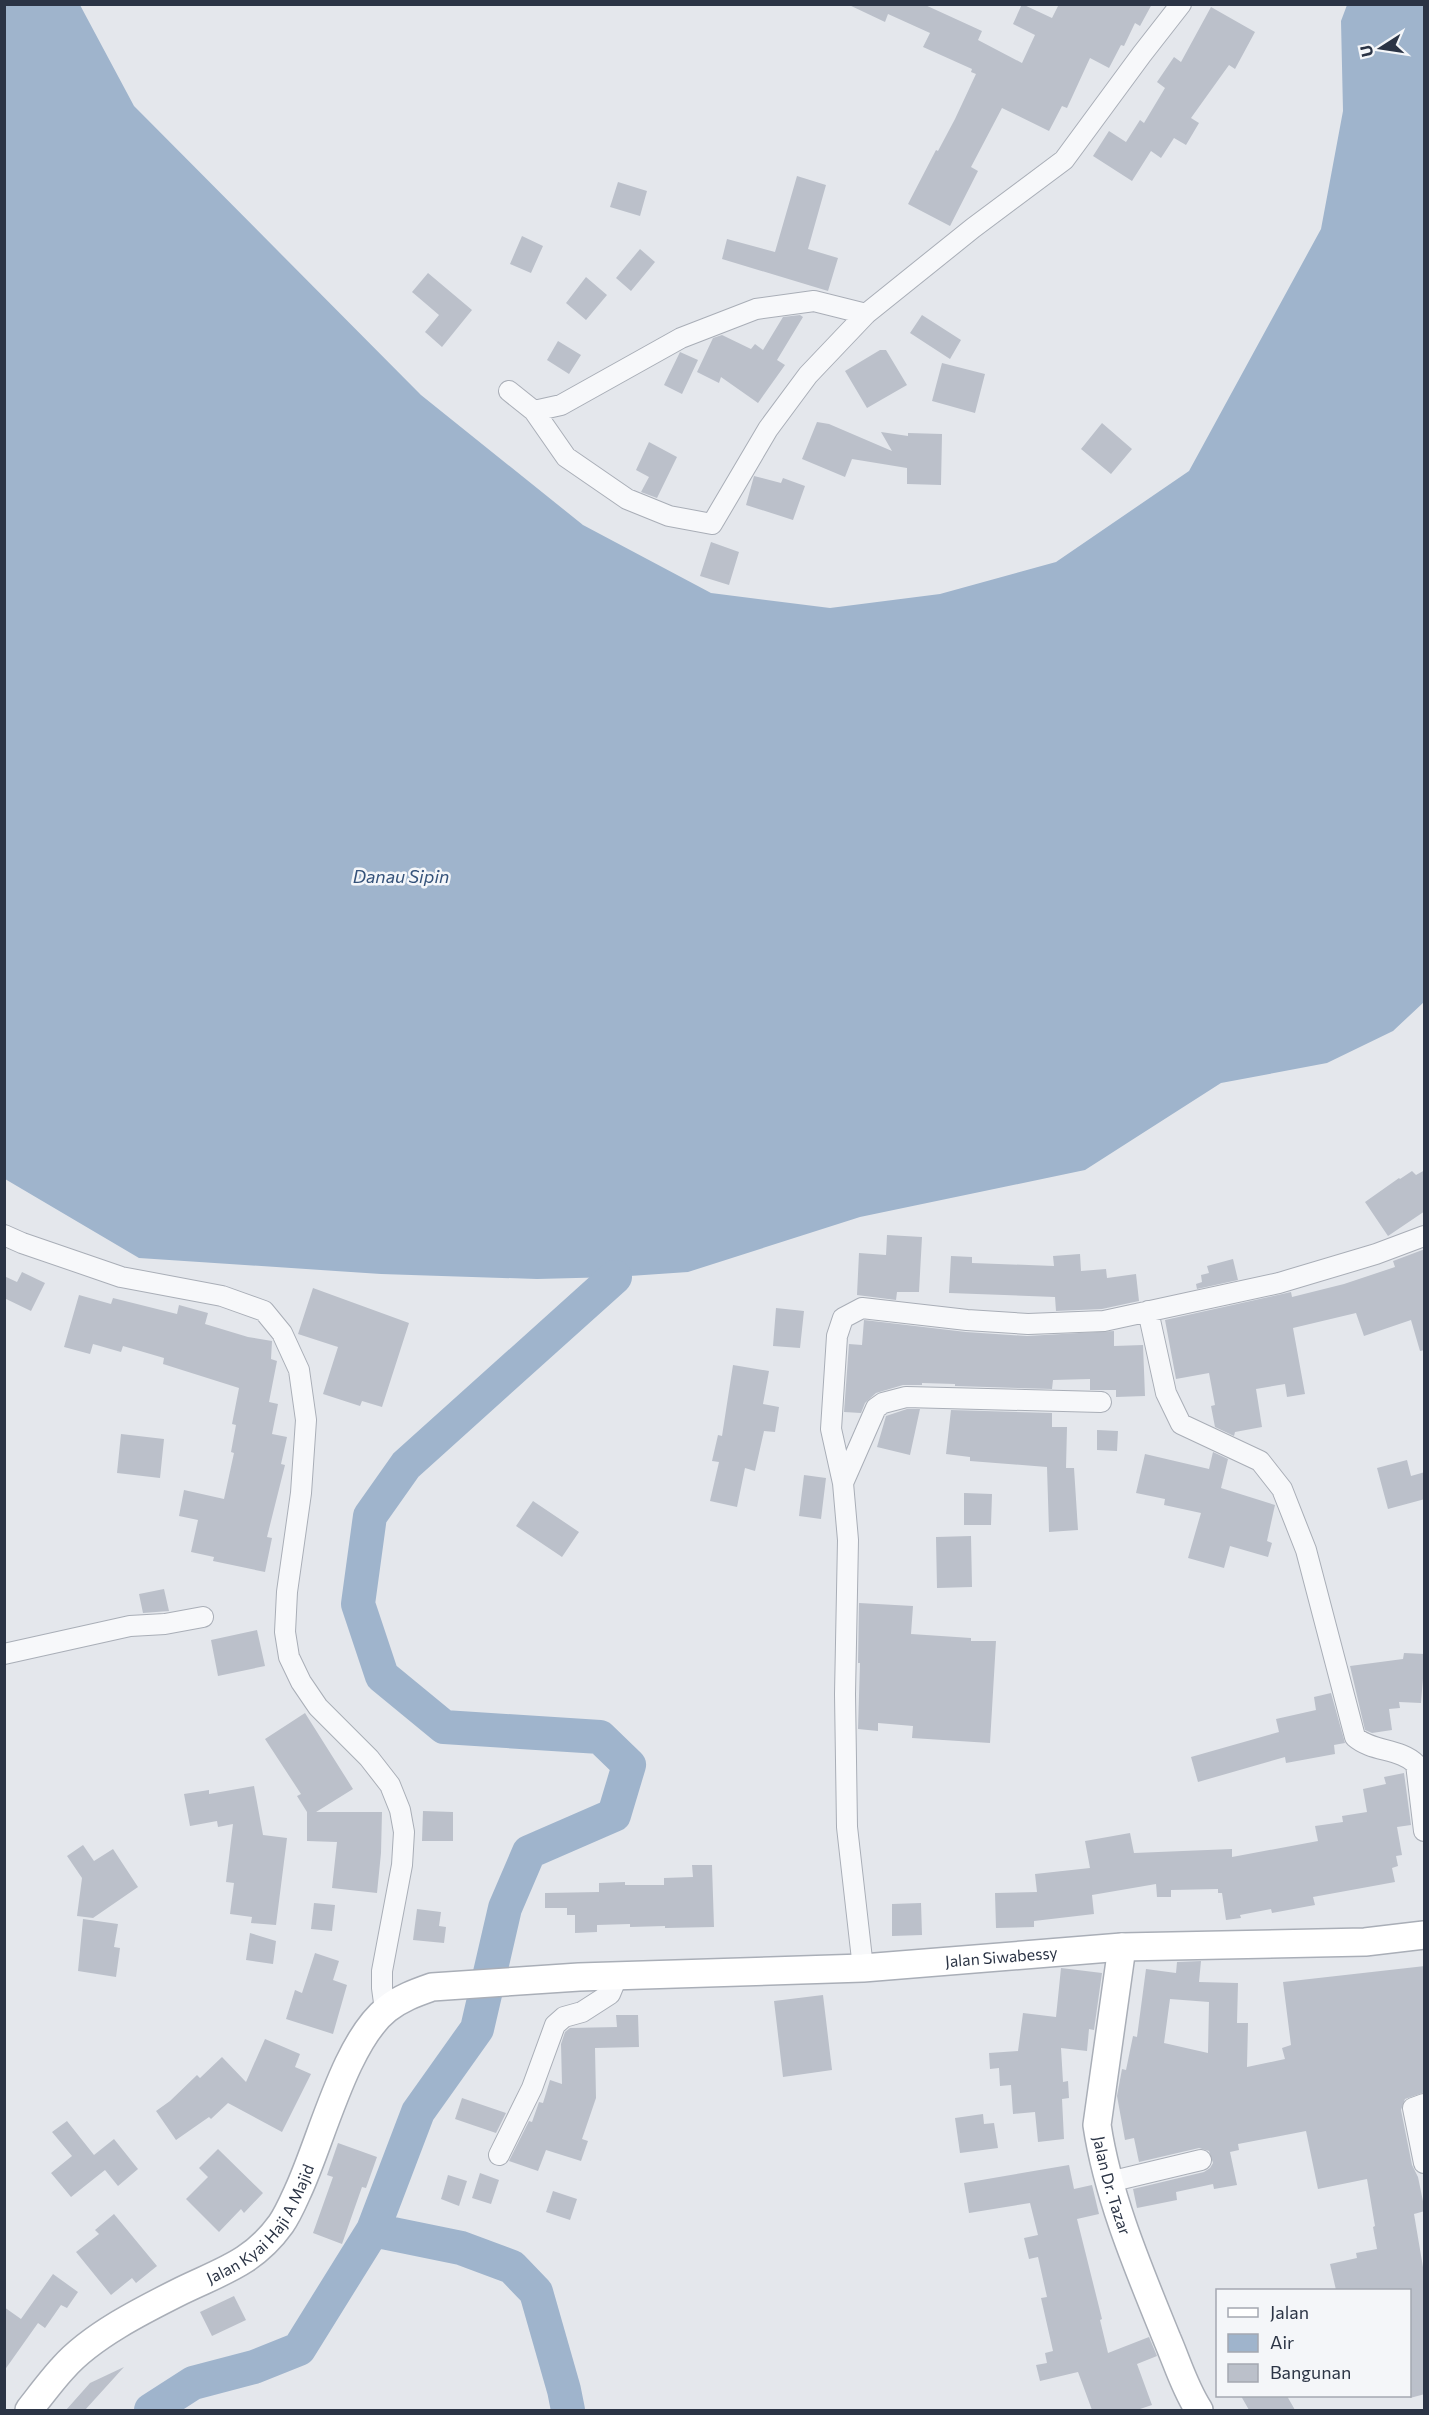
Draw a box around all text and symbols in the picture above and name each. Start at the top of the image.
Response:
north arrow [1351,18,1411,78]
text: U [1355,44,1376,59]
water label: Danau Sipin [353,865,449,887]
street label: Jalan Siwabessy [944,1942,1058,1970]
street label: Jalan Dr. Tazar [1090,2134,1136,2238]
street label: Jalan Kyai Haji A Majid [203,2161,317,2287]
legend [1216,2289,1411,2397]
text: Jalan [1270,2301,1309,2323]
text: Air [1270,2331,1294,2353]
text: Bangunan [1270,2361,1351,2383]

